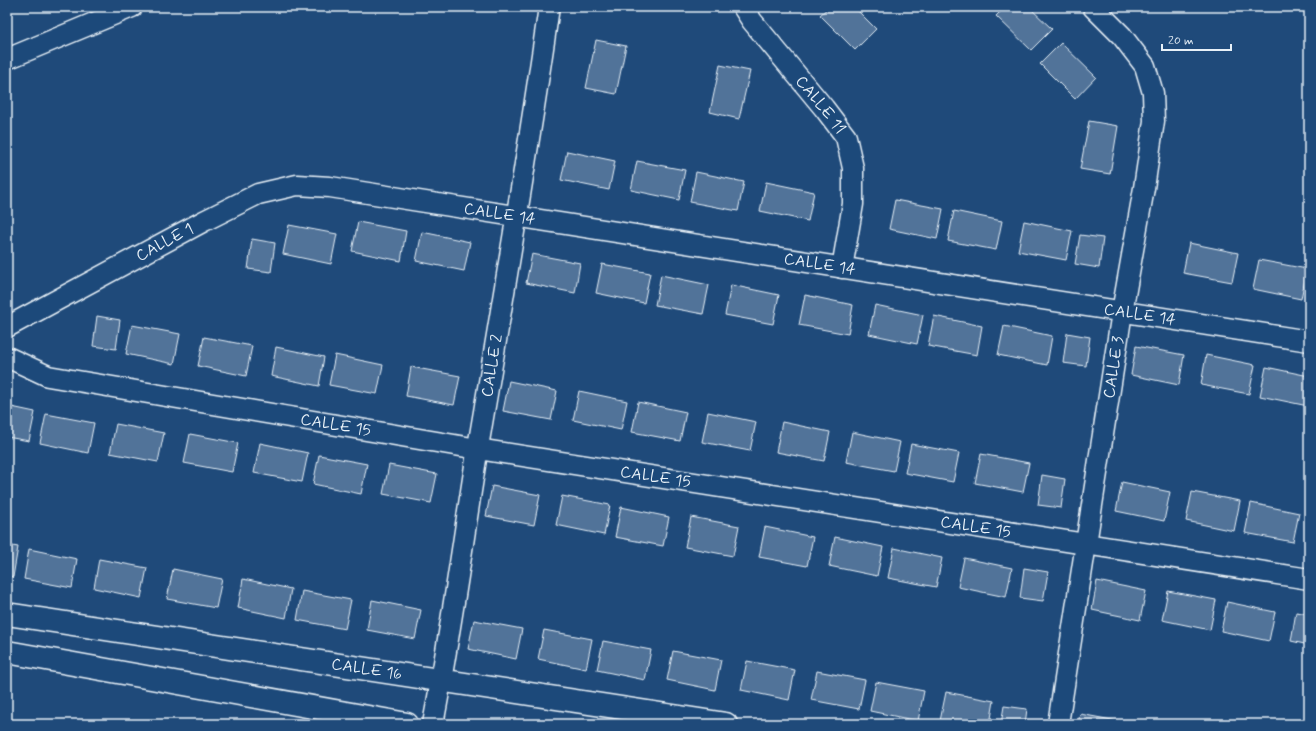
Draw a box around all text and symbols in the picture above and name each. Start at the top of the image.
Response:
scale bar [1162,26,1231,52]
text: 20 m [1168,33,1194,49]
street label: CALLE 11 [791,71,851,138]
street label: CALLE 14 [462,198,537,230]
street label: CALLE 1 [132,218,197,266]
street label: CALLE 14 [782,248,857,280]
street label: CALLE 14 [1103,298,1178,330]
street label: CALLE 2 [476,333,507,399]
street label: CALLE 3 [1098,335,1129,400]
street label: CALLE 15 [299,409,373,441]
street label: CALLE 15 [619,461,692,493]
street label: CALLE 15 [939,511,1012,543]
street label: CALLE 16 [330,653,404,685]

